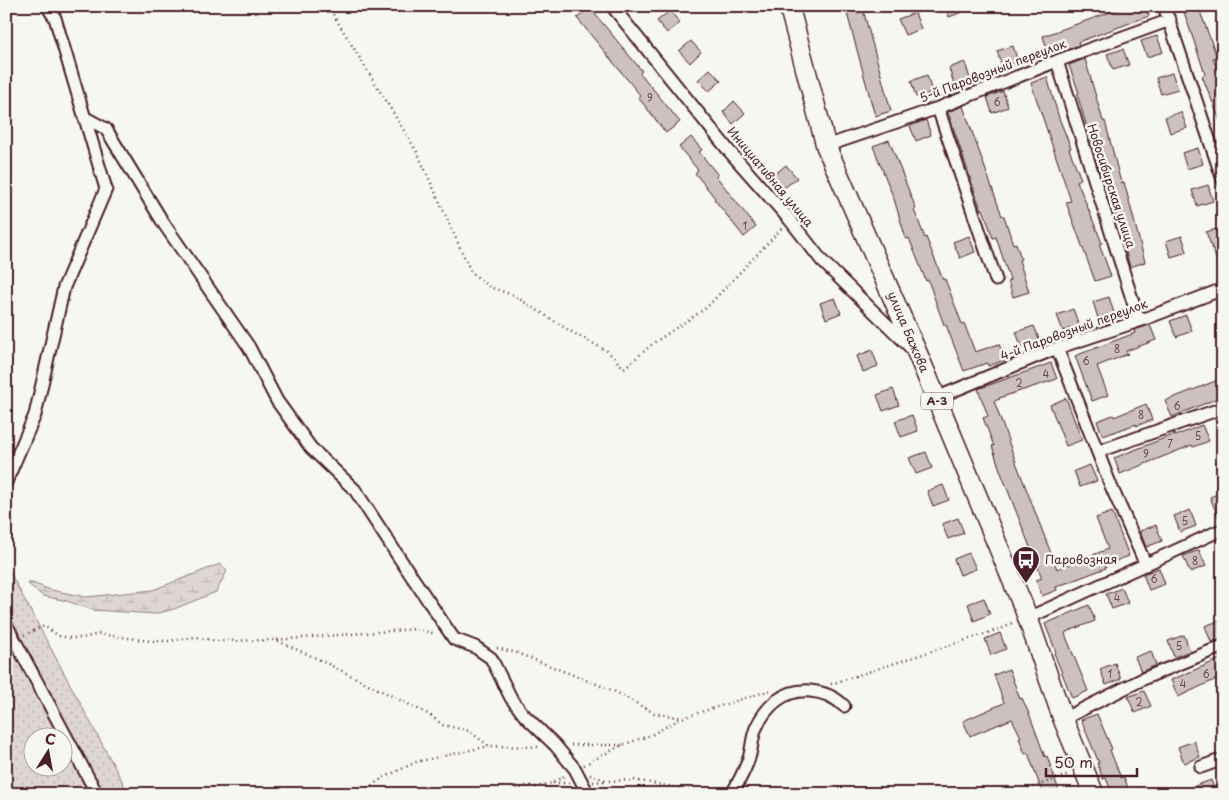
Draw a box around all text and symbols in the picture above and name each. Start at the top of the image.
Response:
street label: 5-й Паровозный переулок [917,33,1069,106]
house number: 9 [647,90,653,105]
house number: 6 [993,94,1001,109]
street label: Новосибирская улица [1083,121,1141,251]
street label: Инициативная улица [723,122,818,231]
house number: 1 [743,218,747,233]
street label: улица Бажова [884,288,934,375]
street label: 4-й Паровозный переулок [997,294,1151,364]
house number: 8 [1114,341,1120,356]
house number: 6 [1082,353,1090,368]
house number: 4 [1043,366,1050,381]
house number: 2 [1015,375,1023,390]
road number: A-3 [921,392,953,410]
house number: 6 [1173,398,1181,413]
house number: 8 [1138,407,1144,422]
house number: 5 [1195,428,1201,443]
house number: 7 [1167,436,1173,451]
house number: 9 [1143,446,1149,461]
house number: 5 [1182,513,1188,528]
bus stop icon: Паровозная [1011,545,1041,584]
place label: Паровозная [1045,550,1117,568]
house number: 8 [1192,553,1198,568]
house number: 6 [1150,571,1158,586]
house number: 4 [1114,590,1121,605]
house number: 5 [1176,638,1182,653]
house number: 1 [1108,666,1112,681]
house number: 6 [1202,666,1210,681]
house number: 4 [1180,676,1187,691]
house number: 2 [1135,694,1143,709]
text: С [43,727,58,750]
north arrow [22,728,72,778]
scale bar [1046,745,1138,777]
text: 50 m [1054,750,1093,773]

